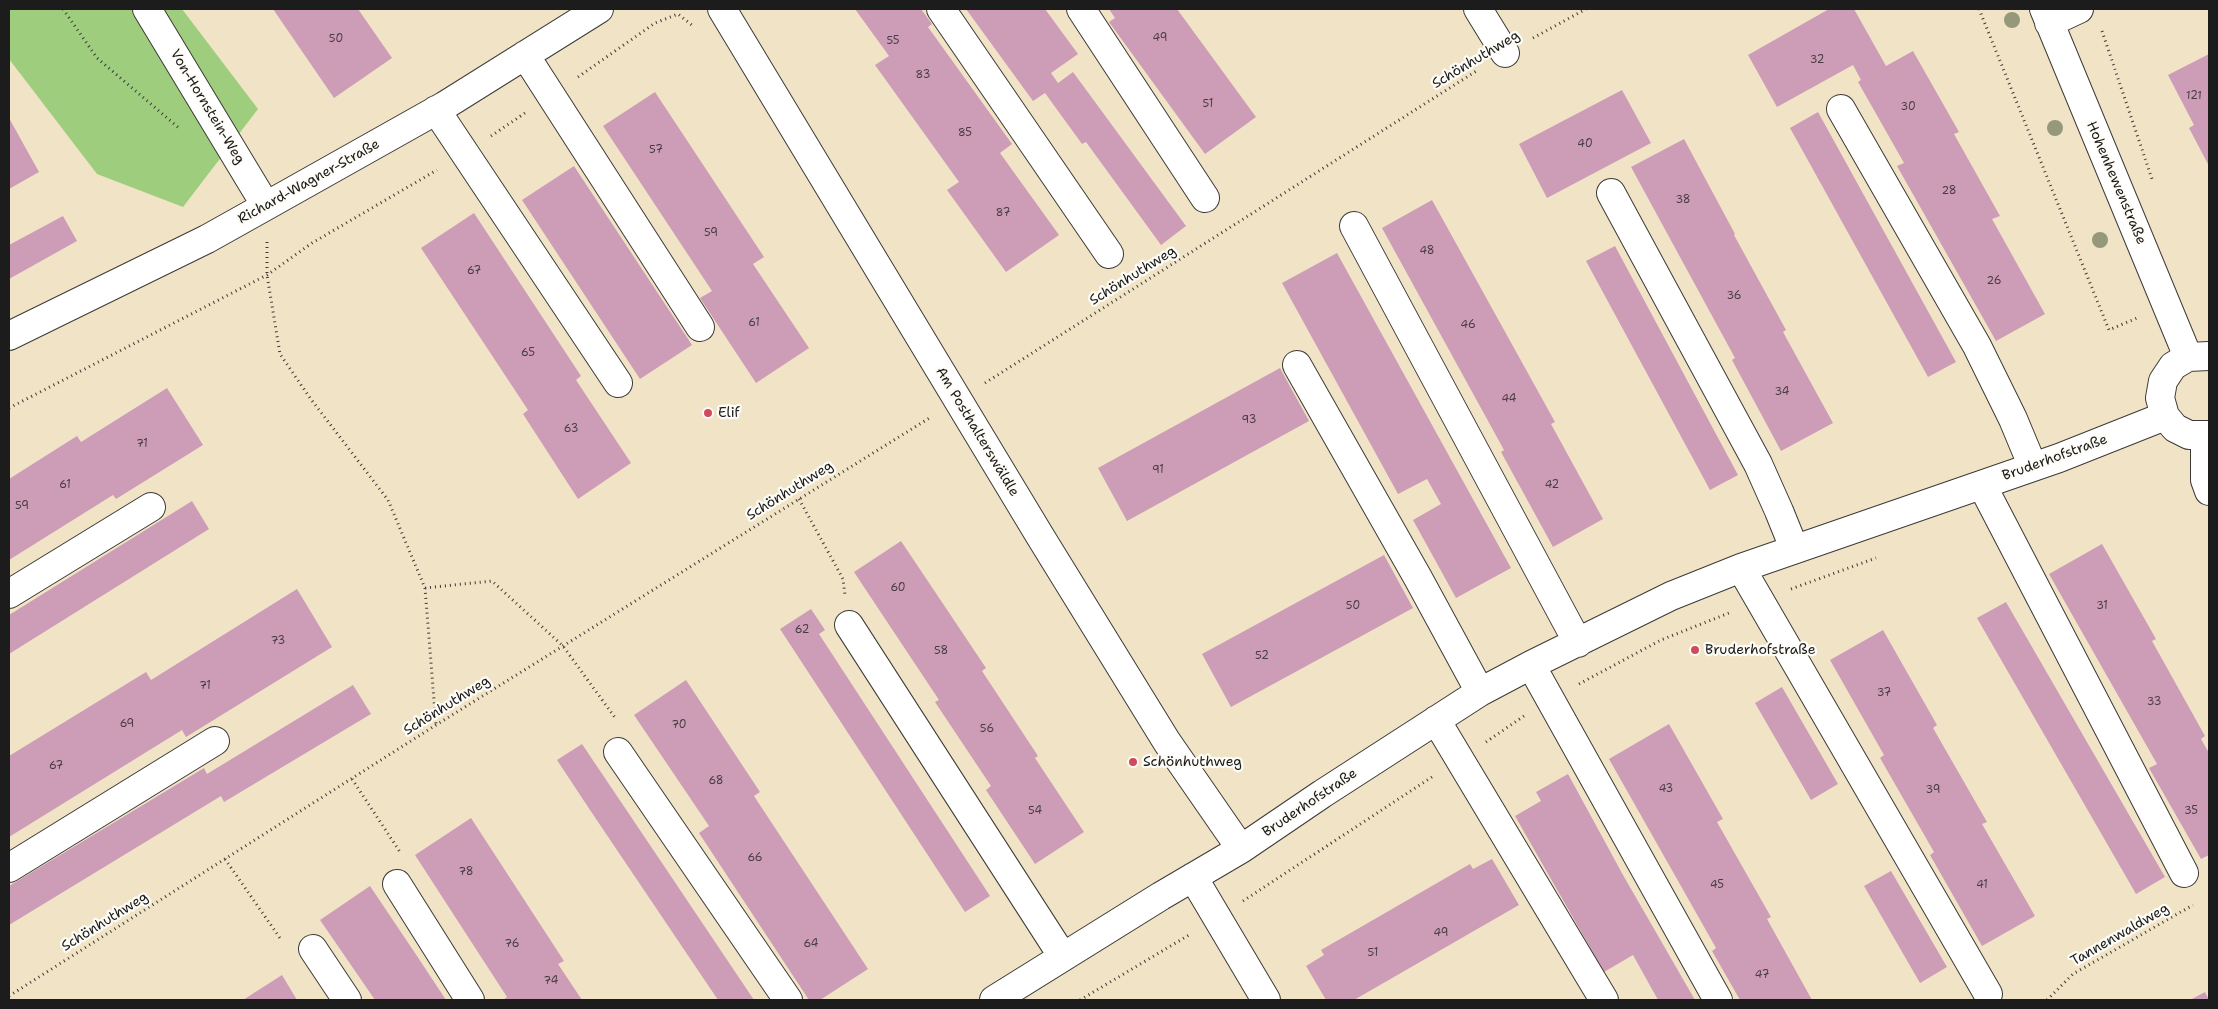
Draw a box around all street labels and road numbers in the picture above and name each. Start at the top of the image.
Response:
street label: Schönhuthweg [1429,27,1523,93]
street label: Von-Hornstein-Weg [166,47,248,167]
street label: Hohenhewenstraße [2082,119,2150,247]
street label: Richard-Wagner-Straße [235,136,383,228]
street label: Schönhuthweg [1087,243,1179,309]
street label: Am Posthalterswäldle [932,364,1022,500]
street label: Bruderhofstraße [2000,431,2110,485]
street label: Schönhuthweg [744,458,836,524]
street label: Schönhuthweg [401,673,493,739]
street label: Bruderhofstraße [1259,765,1361,841]
street label: Schönhuthweg [59,889,151,955]
street label: Tannenwaldweg [2068,900,2172,970]

